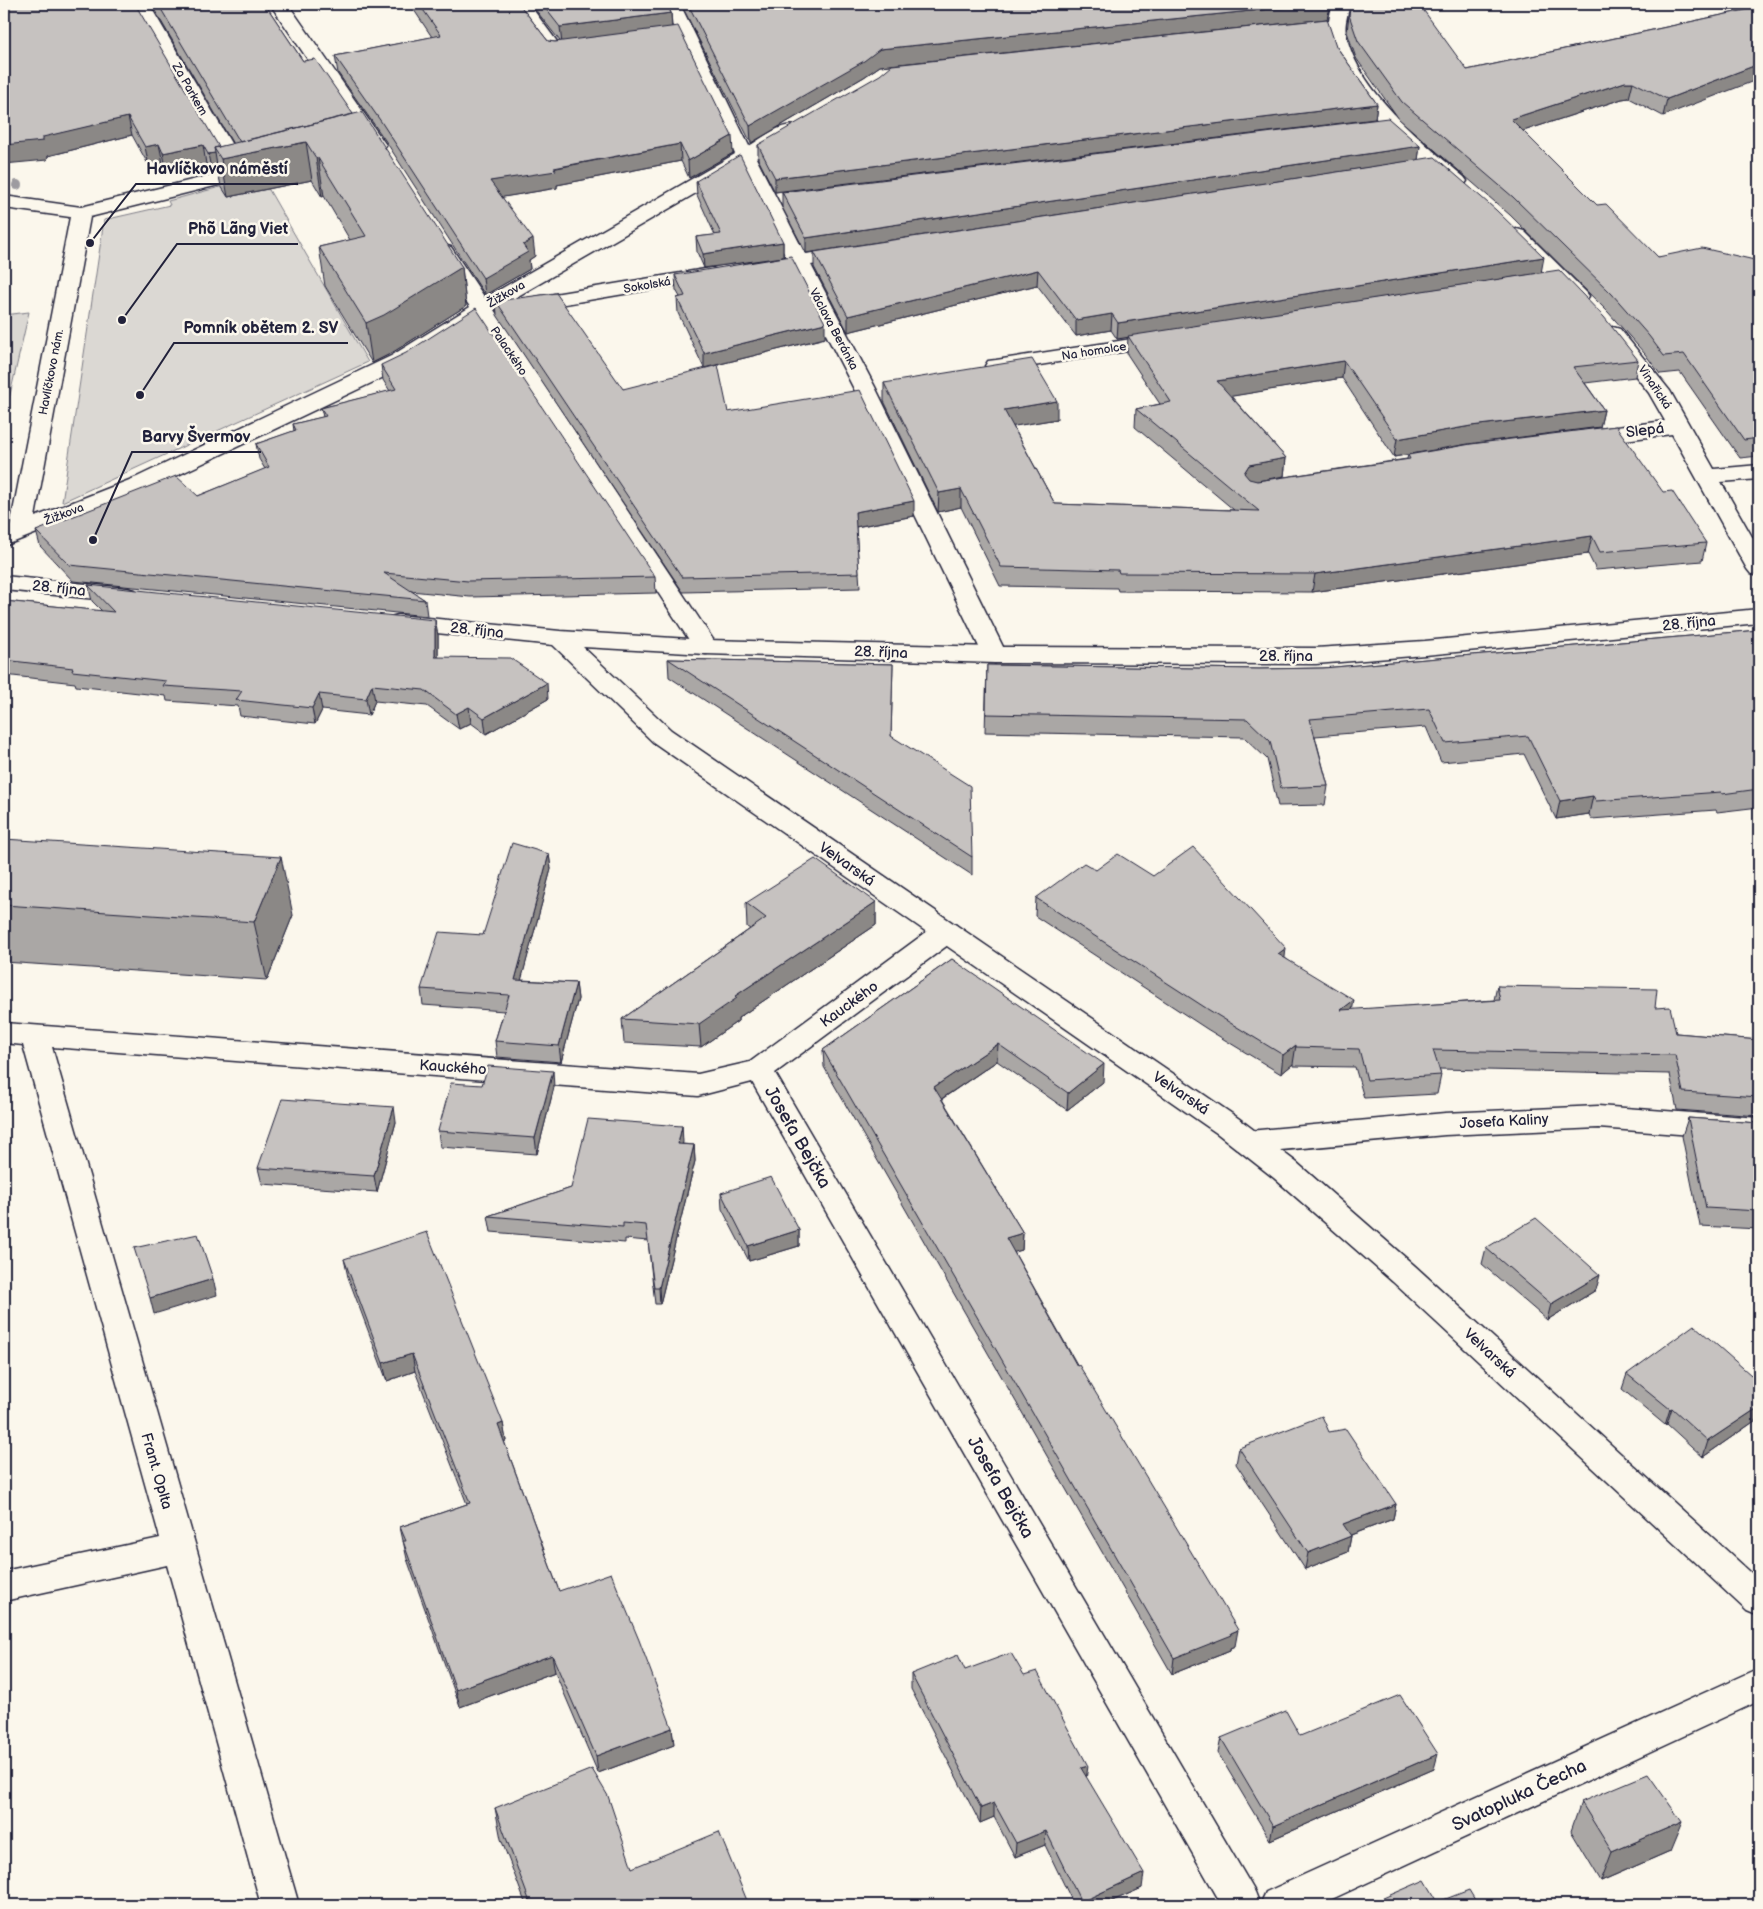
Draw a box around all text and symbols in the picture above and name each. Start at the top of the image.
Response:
street label: Za Parkem [168,59,211,118]
callout: Havlíčkovo náměstí [136,153,298,184]
text: Havlíčkovo náměstí [146,160,289,179]
callout: Phõ Lãng Viet [177,213,298,244]
text: Phõ Lãng Viet [188,220,289,239]
street label: Sokolská [622,274,672,297]
street label: Žižkova [483,277,528,312]
street label: Václava Beránka [806,286,861,373]
callout: Pomník obětem 2. SV [174,312,348,343]
text: Pomník obětem 2. SV [184,319,339,338]
street label: Palackého [487,324,531,379]
street label: Havlíčkovo nám. [36,328,67,416]
street label: Na homolce [1061,339,1128,364]
street label: Vinařická [1634,363,1675,412]
street label: Slepá [1625,419,1665,442]
callout: Barvy Švermov [132,421,261,452]
text: Barvy Švermov [142,425,251,447]
street label: Žižkova [41,499,86,529]
street label: 28. října [31,576,87,601]
street label: 28. října [1661,611,1717,636]
street label: 28. října [449,618,505,643]
street label: 28. října [854,642,908,663]
street label: 28. října [1259,647,1313,666]
street label: Velvarská [815,838,878,891]
street label: Kauckého [816,977,882,1032]
street label: Kauckého [419,1056,487,1079]
street label: Velvarská [1149,1068,1213,1119]
street label: Josefa Bejčka [760,1082,835,1192]
street label: Josefa Kaliny [1459,1110,1549,1133]
street label: Velvarská [1460,1324,1520,1382]
street label: Frant. Oplta [137,1431,177,1512]
street label: Josefa Bejčka [963,1432,1038,1542]
street label: Svatopluka Čecha [1448,1753,1590,1836]

